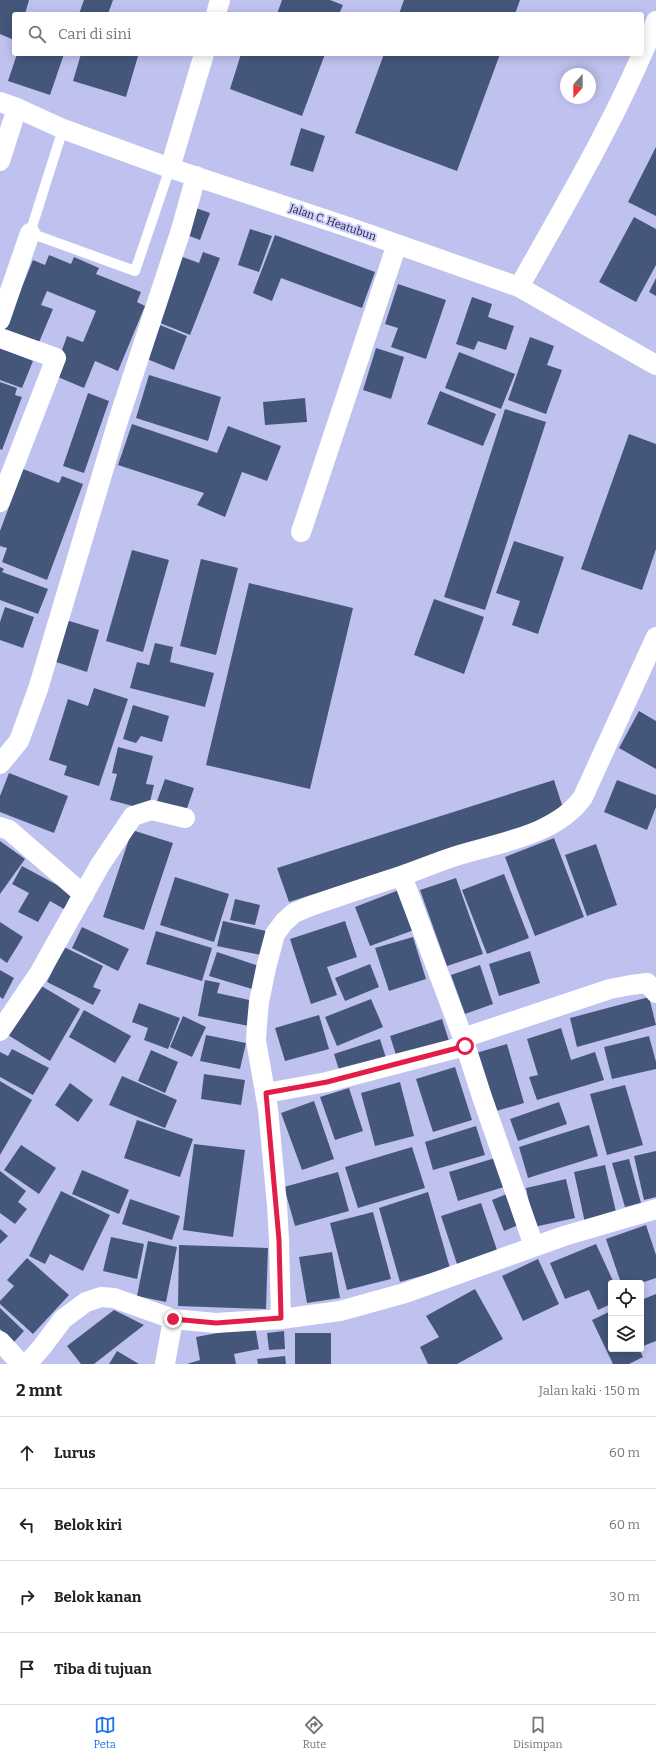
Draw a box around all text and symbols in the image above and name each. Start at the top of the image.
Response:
search box [12,12,644,56]
icon: search [26,23,48,45]
text: Cari di sini [58,25,131,43]
north arrow [560,68,596,104]
street label: Jalan C. Heatubun [287,201,378,243]
route start [456,1037,474,1055]
map controls [608,1280,644,1352]
button: locate [608,1280,644,1316]
route end [164,1310,182,1328]
button: layers [608,1316,644,1352]
text: 2 mnt [16,1380,63,1401]
text: Jalan kaki · 150 m [539,1383,640,1398]
icon: ahead [16,1442,38,1464]
text: Lurus [54,1444,96,1462]
text: 60 m [609,1445,640,1460]
icon: left [16,1514,38,1536]
text: Belok kiri [54,1516,122,1534]
text: 60 m [609,1517,640,1532]
icon: right [16,1586,38,1608]
text: Belok kanan [54,1588,142,1606]
text: 30 m [609,1589,640,1604]
icon: arrive [16,1658,38,1680]
text: Tiba di tujuan [54,1660,152,1678]
tab: Peta [93,1714,116,1751]
tab: Rute [302,1714,326,1751]
tab: Disimpan [513,1714,563,1751]

